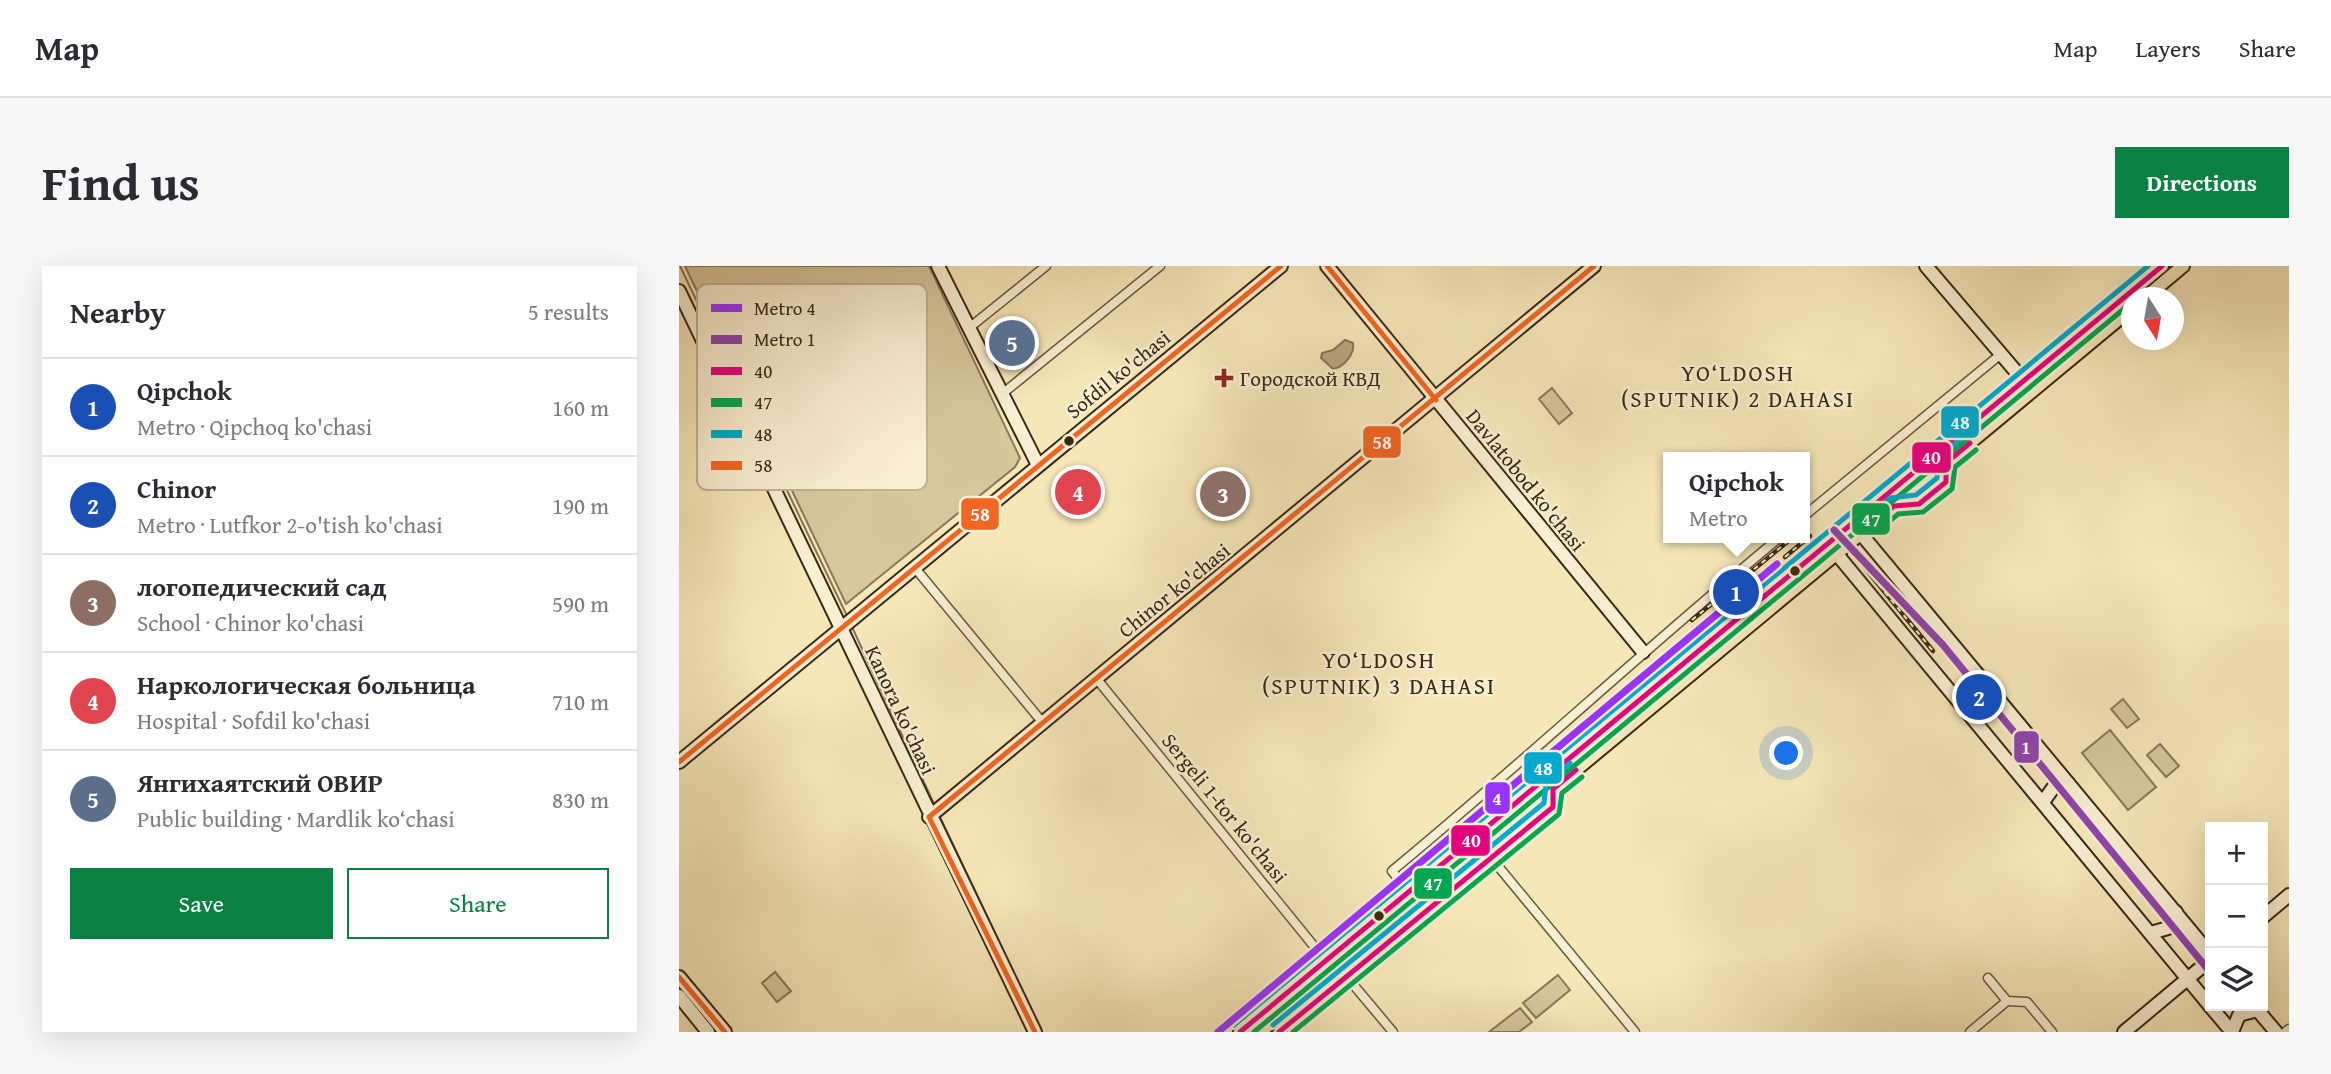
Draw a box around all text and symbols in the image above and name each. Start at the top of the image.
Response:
text: Map [35,24,99,72]
text: Map [2054,31,2097,66]
text: Layers [2135,31,2201,66]
text: Share [2239,31,2296,66]
text: Find us [42,146,200,218]
button: Directions [2115,147,2289,218]
legend [697,284,927,490]
north arrow [2121,287,2184,350]
text: Nearby [70,290,166,334]
text: Metro 4 [754,294,816,322]
text: 5 results [528,295,609,328]
pin: 5 [989,317,1035,369]
street label: Sofdil ko'chasi [1059,322,1177,426]
text: Metro 1 [754,325,816,353]
district label: YO‘LDOSH (SPUTNIK) 2 DAHASI [1621,356,1855,415]
text: 40 [754,357,772,385]
place label: Городской КВД [1240,363,1381,394]
marker: Городской КВД [1214,368,1234,388]
text: Qipchok [137,371,232,410]
text: 47 [754,388,772,416]
text: 1 [87,391,99,424]
text: 160 m [552,391,609,424]
street label: Davlatobod ko'chasi [1459,402,1593,558]
line badge: 48 [1940,405,1980,439]
text: 48 [1950,408,1970,436]
text: Metro · Qipchoq ko'chasi [137,410,372,443]
text: 48 [754,420,772,448]
line badge: 58 [1362,425,1402,459]
text: 58 [1372,428,1392,456]
unlabelled marker [1062,434,1076,448]
line badge: 40 [1911,441,1952,474]
text: 40 [1921,443,1941,471]
text: 58 [754,451,772,479]
popup [1663,452,1810,543]
text: Qipchok [1689,462,1784,501]
pin: 4 [1055,466,1101,518]
pin: 3 [1200,468,1246,520]
text: Chinor [137,469,216,508]
text: 2 [87,489,99,522]
text: 190 m [552,489,609,522]
line badge: 58 [960,497,1000,531]
text: 58 [970,500,990,528]
text: Metro [1689,501,1748,534]
line badge: 47 [1851,502,1891,536]
text: 47 [1861,505,1881,533]
text: Metro · Lutfkor 2-o'tish ko'chasi [137,508,443,541]
street label: Chinor ko'chasi [1111,535,1237,645]
unlabelled marker [1788,564,1802,578]
pin: 1 [1713,566,1759,618]
text: логопедический сад [137,567,387,606]
text: 3 [87,587,99,620]
text: 590 m [552,587,609,620]
text: School · Chinor ko'chasi [137,606,364,639]
street label: Kanora ko'chasi [858,640,944,780]
district label: YO‘LDOSH (SPUTNIK) 3 DAHASI [1262,643,1496,702]
text: Наркологическая больница [137,665,476,704]
pin: 2 [1956,671,2002,723]
text: 4 [87,685,99,718]
text: 710 m [552,685,609,718]
text: Hospital · Sofdil ko'chasi [137,704,370,737]
street label: Sergeli 1-tor ko'chasi [1155,726,1295,890]
line badge: 1 [2013,730,2040,764]
text: 1 [2021,733,2031,761]
your location [1769,736,1803,770]
line badge: 48 [1523,751,1563,785]
text: 48 [1533,754,1553,782]
text: Янгихаятский ОВИР [137,763,383,802]
line badge: 4 [1484,781,1511,815]
text: 5 [87,783,99,816]
text: 830 m [552,783,609,816]
text: 4 [1492,784,1502,812]
text: Public building · Mardlik ko‘chasi [137,802,455,835]
map controls [2205,822,2268,1011]
button: + [2205,822,2268,885]
line badge: 40 [1450,824,1491,857]
text: 40 [1461,826,1481,854]
line badge: 47 [1413,867,1453,900]
button: Save [70,868,333,939]
button: Share [347,868,609,939]
text: 47 [1423,869,1443,897]
button: − [2205,885,2268,948]
unlabelled marker [1372,909,1386,923]
button: layers [2205,948,2268,1011]

